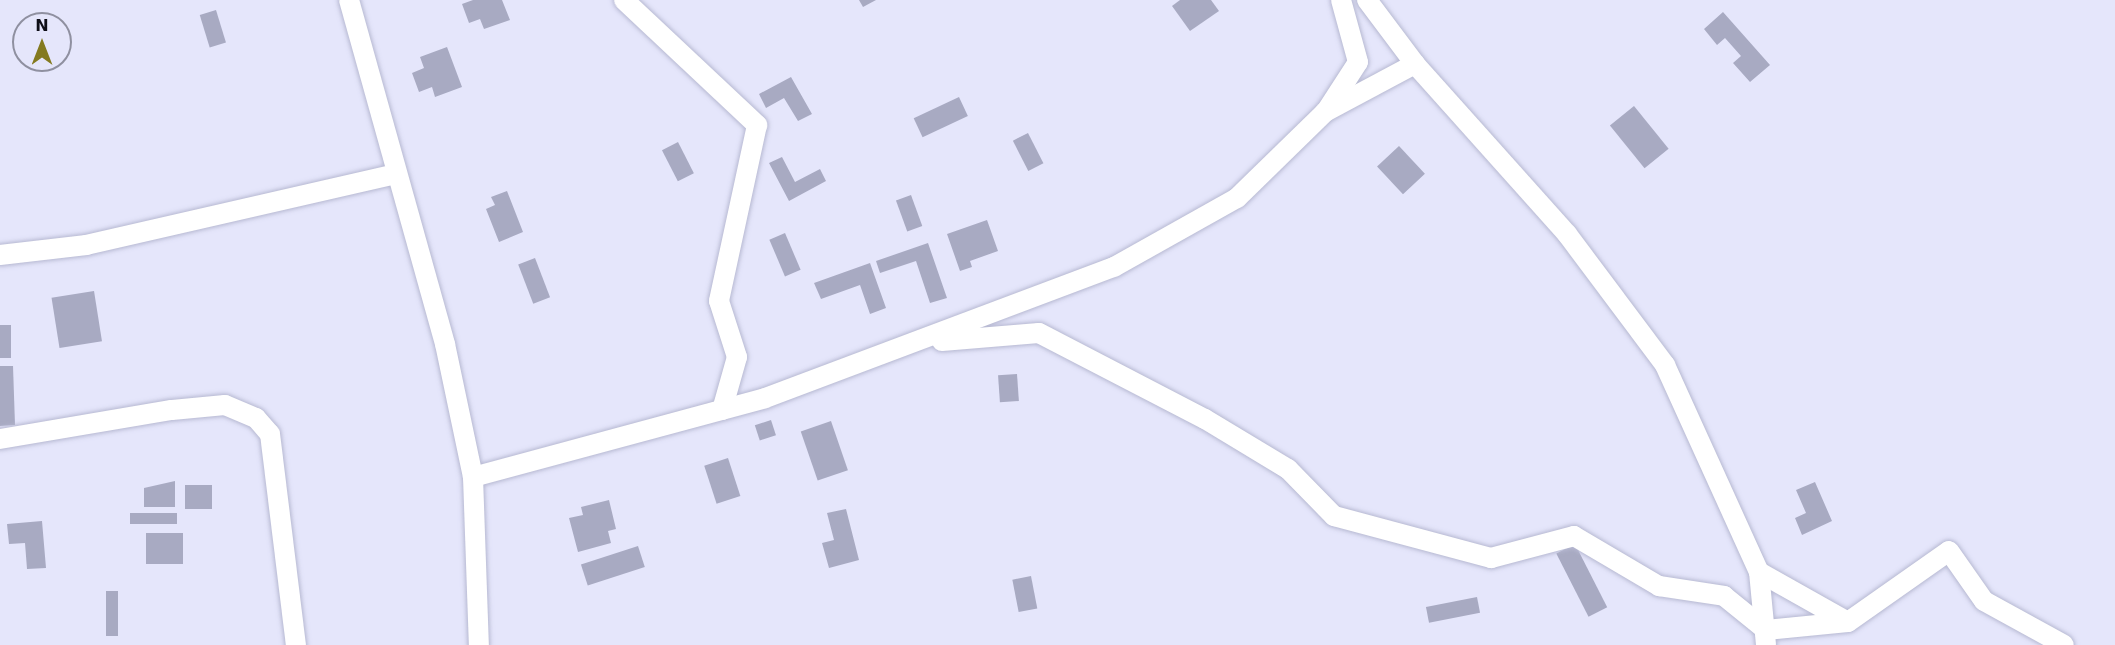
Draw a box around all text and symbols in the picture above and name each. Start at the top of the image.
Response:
north arrow [12,12,72,72]
text: N [35,16,49,35]

